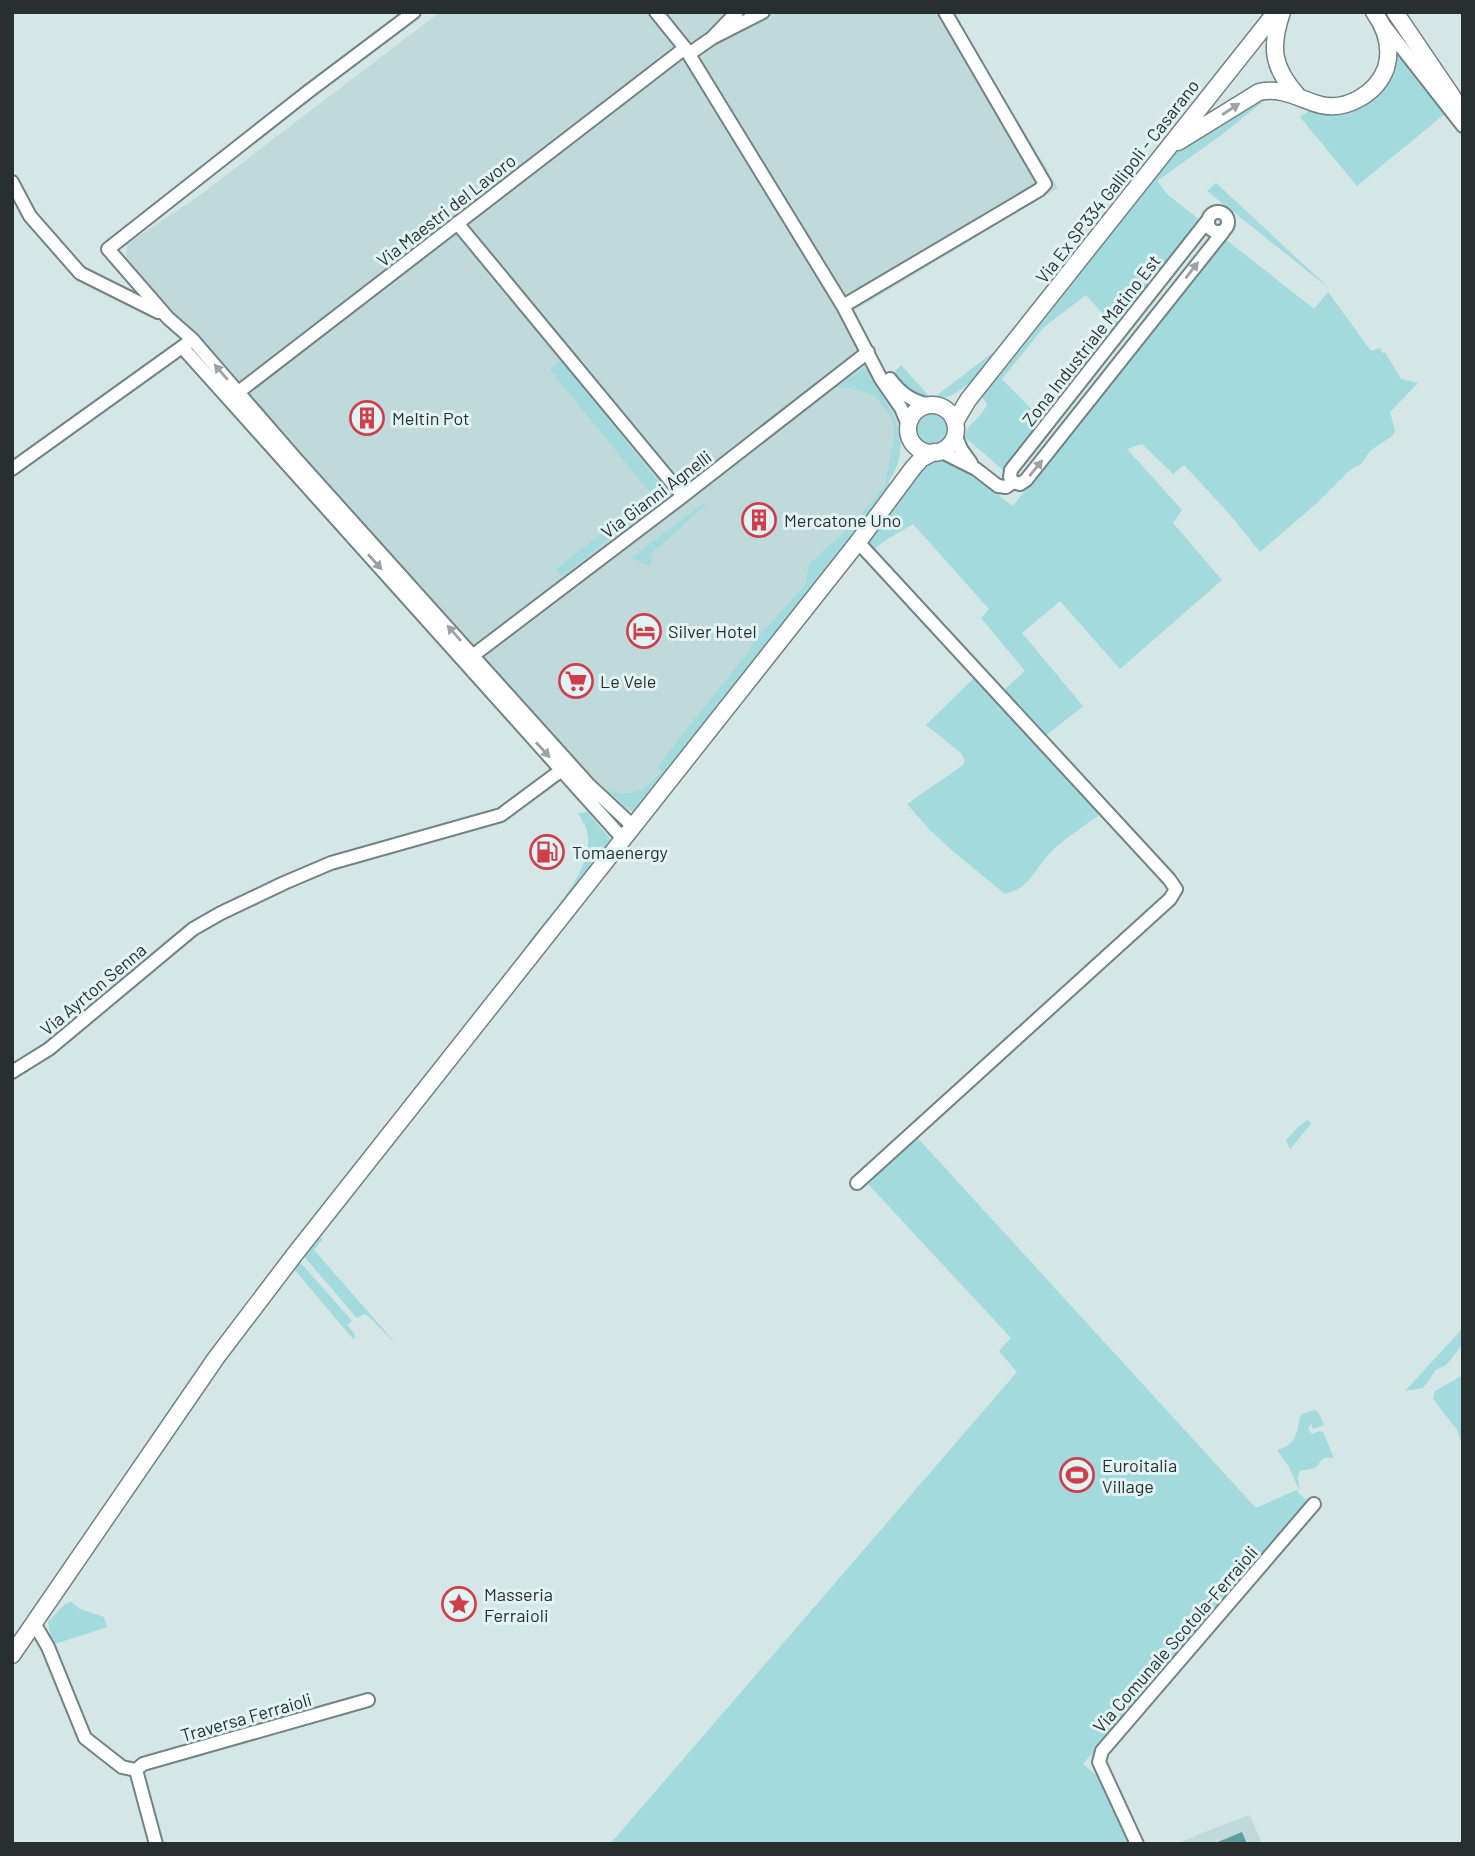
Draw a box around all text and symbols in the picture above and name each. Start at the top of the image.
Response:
street label: Via Ex SP334 Gallipoli - Casarano [1030,75,1204,287]
one-way arrow [1221,102,1240,115]
street label: Via Maestri del Lavoro [372,149,520,271]
street label: Zona Industriale Matino Est [1017,250,1165,430]
one-way arrow [1184,261,1199,279]
one-way arrow [214,364,229,381]
building icon: Meltin Pot [348,399,386,437]
place label: Meltin Pot [392,407,470,429]
street label: Via Gianni Agnelli [596,445,716,543]
one-way arrow [1028,459,1043,477]
building icon: Mercatone Uno [740,501,778,539]
place label: Mercatone Uno [784,509,901,531]
one-way arrow [366,553,382,570]
hotel icon: Silver Hotel [625,612,663,650]
place label: Silver Hotel [668,620,757,642]
one-way arrow [446,624,462,642]
supermarket icon: Le Vele [557,662,595,700]
place label: Le Vele [600,670,656,692]
one-way arrow [534,741,550,758]
fuel station icon: Tomaenergy [528,833,566,871]
place label: Tomaenergy [572,841,668,863]
street label: Via Ayrton Senna [36,938,150,1040]
place label: Euroitalia Village [1102,1454,1177,1497]
sports icon: Euroitalia Village [1058,1456,1096,1494]
street label: Via Comunale Scotola-Ferraioli [1088,1541,1262,1737]
place label: Masseria Ferraioli [484,1583,553,1626]
place icon: Masseria Ferraioli [440,1585,478,1623]
street label: Traversa Ferraioli [178,1688,314,1746]

